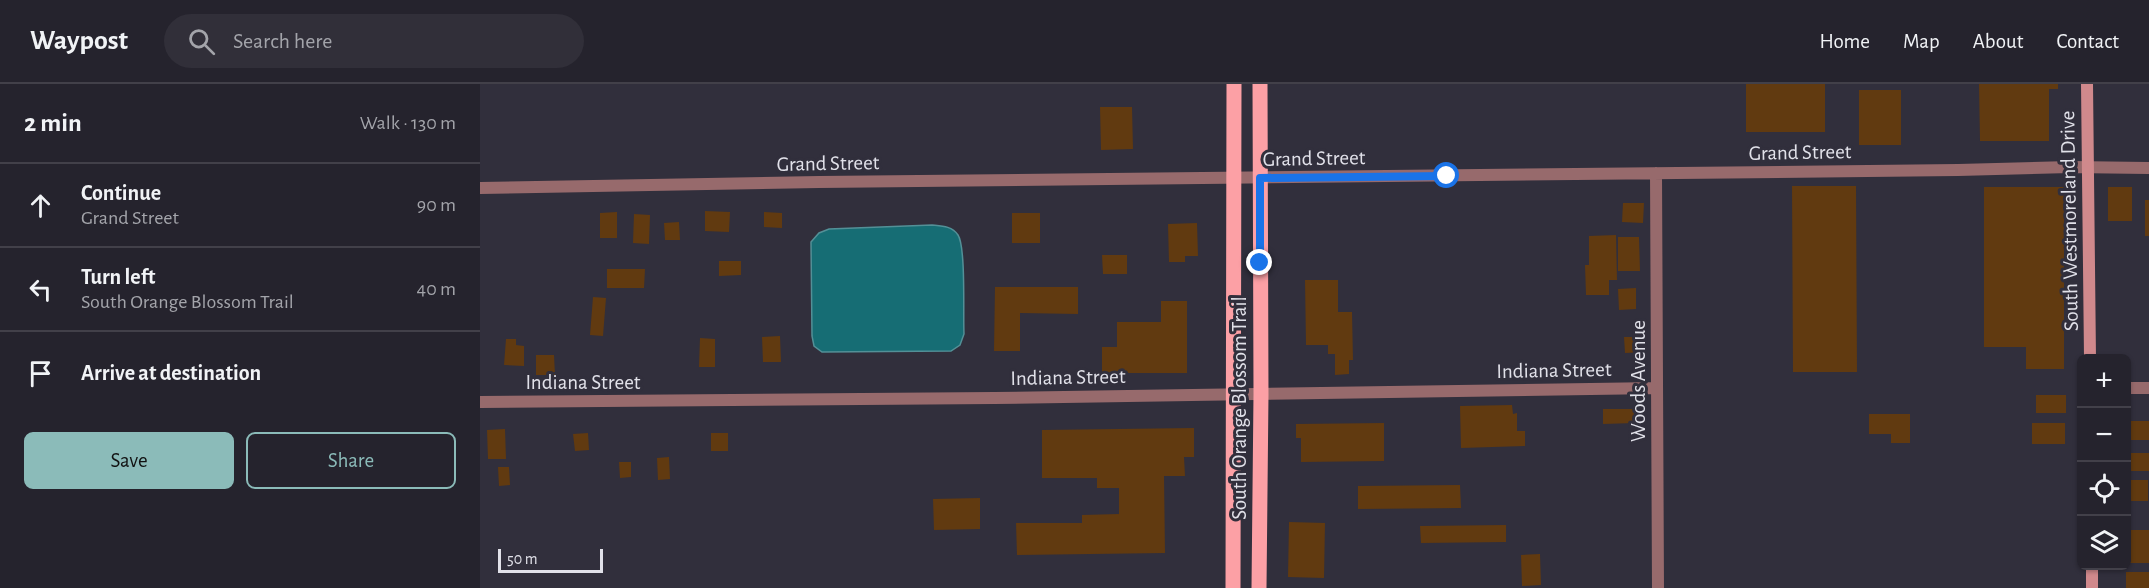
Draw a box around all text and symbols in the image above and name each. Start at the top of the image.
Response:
search box [164,14,584,68]
icon: search [185,25,218,58]
text: Waypost [30,27,128,55]
text: Search here [233,30,333,52]
text: Home [1819,31,1870,52]
text: Map [1903,31,1940,52]
text: About [1973,31,2023,52]
text: Contact [2056,31,2119,52]
text: 2 min [24,110,82,136]
street label: South Westmoreland Drive [2057,111,2082,331]
text: Walk · 130 m [360,113,456,133]
street label: Grand Street [1748,141,1852,164]
street label: Grand Street [1262,147,1366,170]
street label: Grand Street [776,152,880,175]
route start [1433,162,1459,188]
text: Continue [81,182,161,204]
icon: ahead [24,189,57,222]
text: 90 m [417,195,456,215]
text: Grand Street [81,208,179,228]
route end [1246,249,1272,275]
text: Turn left [81,266,155,288]
icon: left [24,273,57,306]
text: 40 m [417,279,456,299]
text: South Orange Blossom Trail [81,292,294,312]
street label: South Orange Blossom Trail [1229,296,1250,520]
street label: Woods Avenue [1628,320,1649,442]
map controls [2077,354,2131,570]
button: + [2077,354,2131,408]
icon: arrive [24,357,57,390]
street label: Indiana Street [1496,359,1612,382]
text: Arrive at destination [81,362,261,384]
street label: Indiana Street [1010,366,1126,389]
street label: Indiana Street [525,372,641,393]
button: − [2077,408,2131,462]
button: Save [24,432,234,489]
button: Share [246,432,456,489]
button: locate [2077,462,2131,516]
button: layers [2077,516,2131,570]
scale bar [498,546,603,574]
text: 50 m [507,551,538,567]

